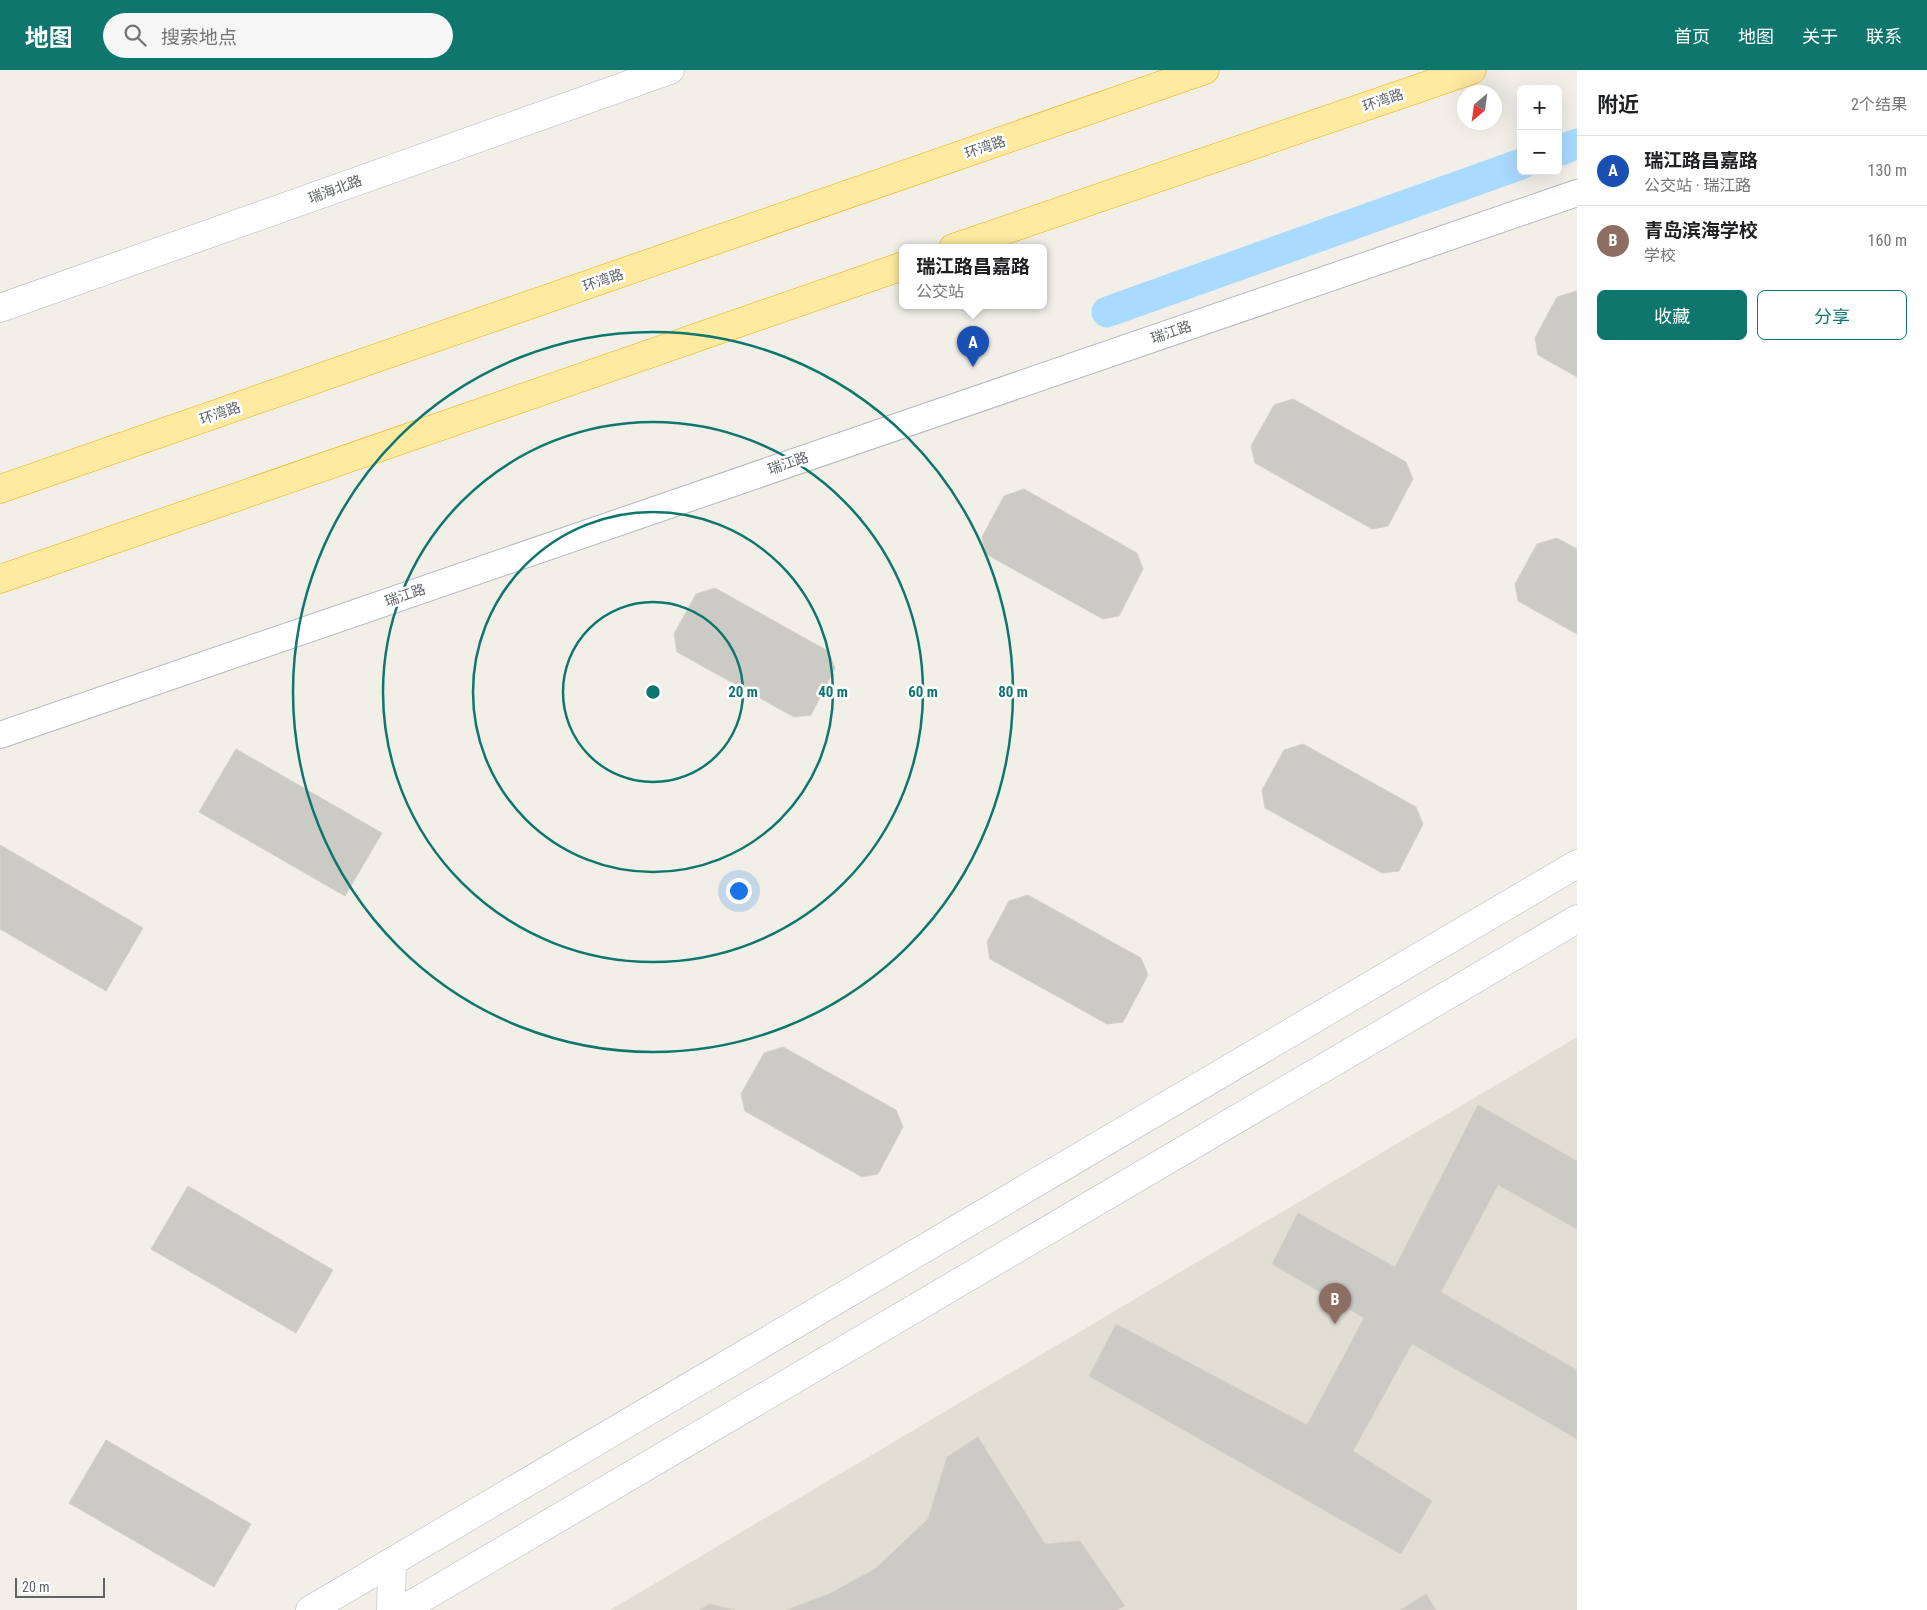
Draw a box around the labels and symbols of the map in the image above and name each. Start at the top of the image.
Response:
north arrow [1457,85,1502,130]
street label: 环湾路 [1361,86,1405,114]
street label: 环湾路 [963,133,1007,161]
street label: 瑞海北路 [306,172,364,206]
street label: 环湾路 [581,266,625,294]
street label: 瑞江路 [1149,318,1193,346]
pin: A [957,326,989,367]
street label: 环湾路 [198,399,242,427]
street label: 瑞江路 [766,449,810,477]
street label: 瑞江路 [383,581,427,609]
centre of rings [644,683,662,701]
text: 20 m [728,683,758,701]
text: 40 m [818,683,848,701]
text: 60 m [908,683,938,701]
text: 80 m [998,683,1028,701]
your location [726,878,752,904]
pin: B [1319,1283,1351,1324]
scale bar [15,1575,105,1598]

